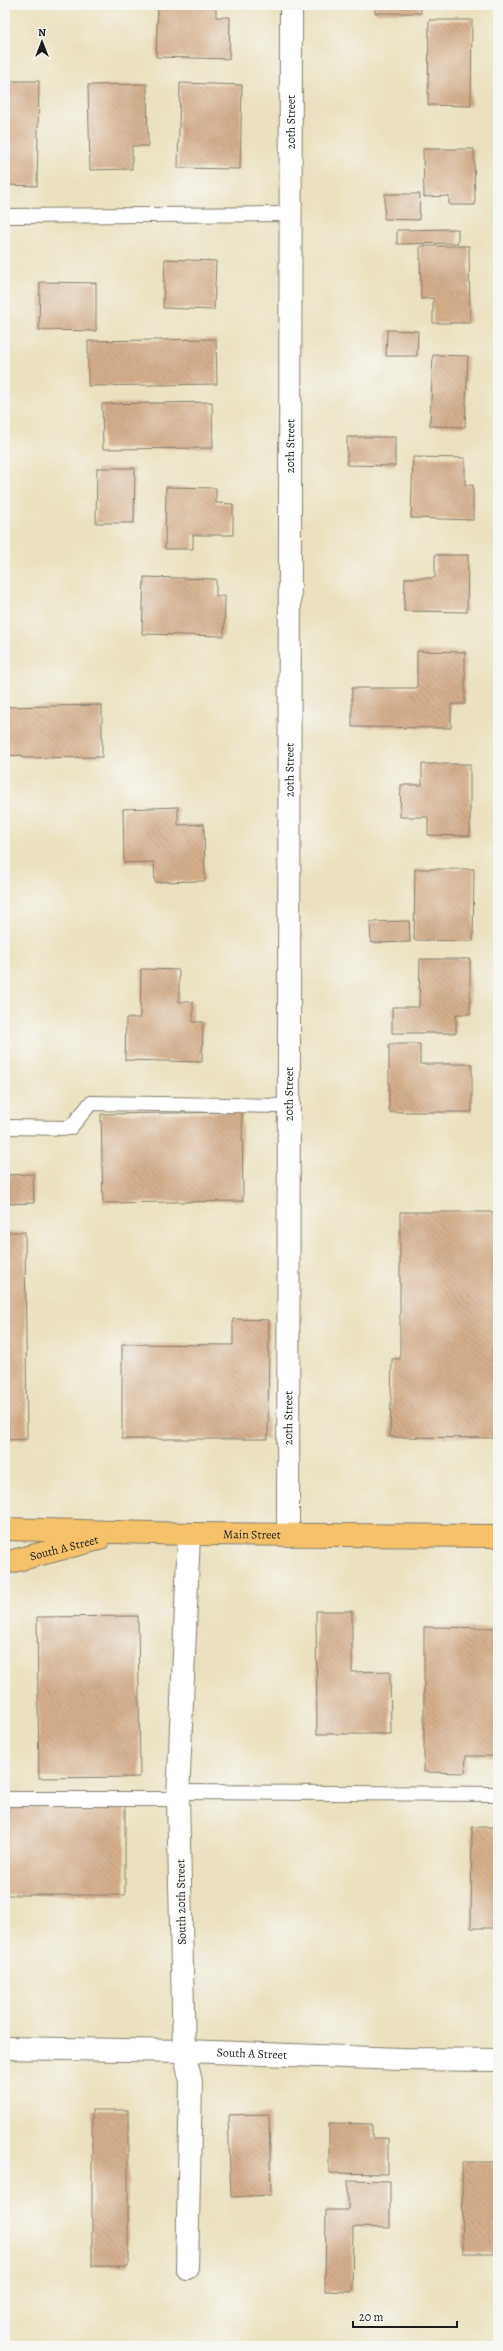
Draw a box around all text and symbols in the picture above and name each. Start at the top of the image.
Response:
north arrow [22,22,62,62]
text: N [38,25,46,40]
street label: 20th Street [283,95,299,149]
street label: 20th Street [282,419,298,473]
street label: 20th Street [281,743,298,797]
street label: 20th Street [281,1067,297,1121]
street label: 20th Street [280,1391,296,1445]
street label: Main Street [223,1526,281,1543]
street label: South A Street [28,1531,100,1564]
street label: South 20th Street [172,1859,190,1945]
street label: South A Street [216,2044,287,2063]
scale bar [353,2303,457,2329]
text: 20 m [359,2309,383,2325]

